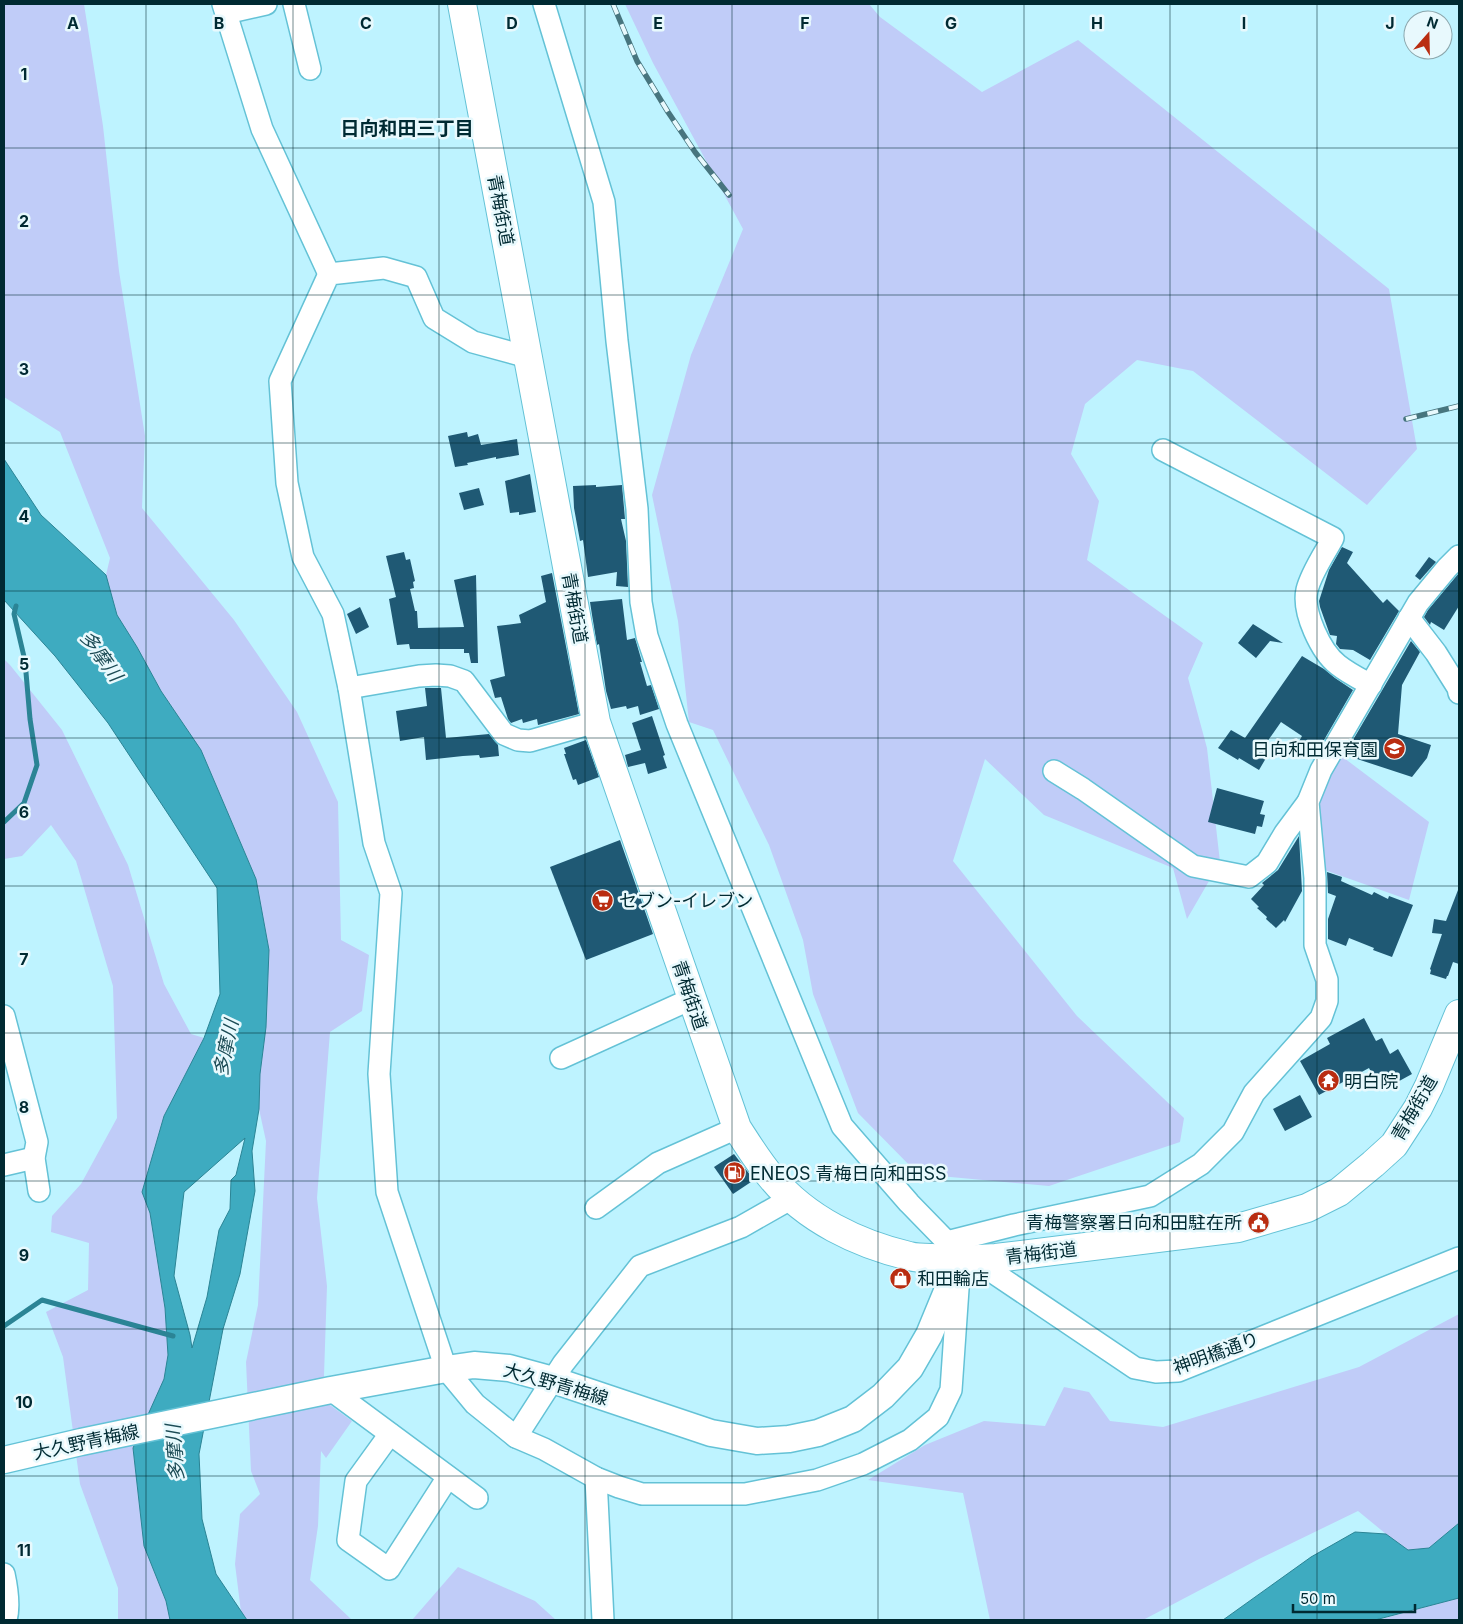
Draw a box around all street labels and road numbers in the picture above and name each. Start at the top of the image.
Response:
street label: 青梅街道 [484,173,518,247]
street label: 青梅街道 [558,571,592,645]
street label: 青梅街道 [668,958,712,1032]
street label: 青梅街道 [1387,1072,1441,1144]
street label: 青梅街道 [1004,1238,1078,1268]
street label: 神明橋通り [1170,1328,1262,1378]
street label: 大久野青梅線 [501,1359,611,1409]
street label: 大久野青梅線 [31,1421,141,1463]

